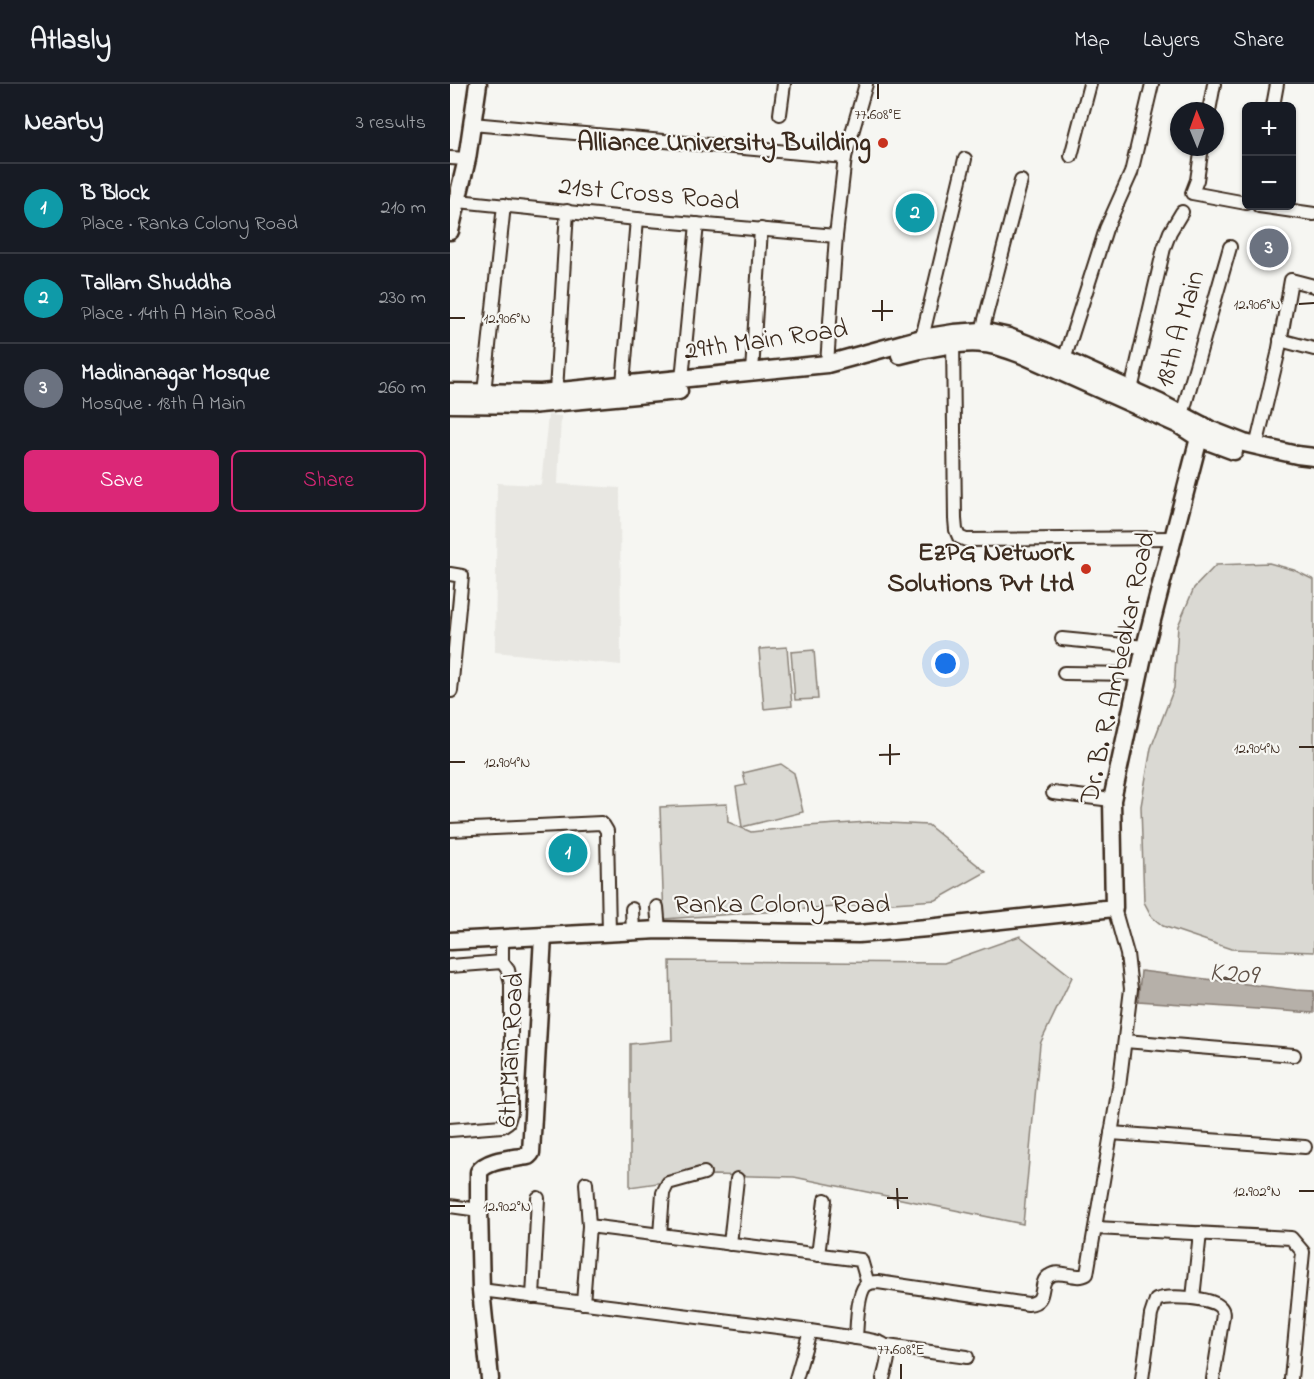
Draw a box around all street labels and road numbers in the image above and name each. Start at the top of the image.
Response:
street label: 21st Cross Road [557,168,741,222]
street label: 18th A Main [1146,266,1216,392]
street label: 29th Main Road [682,310,850,372]
street label: Dr. B. R. Ambedkar Road [1071,528,1167,809]
street label: Ranka Colony Road [674,886,890,925]
street label: 6th Main Road [488,972,536,1128]

